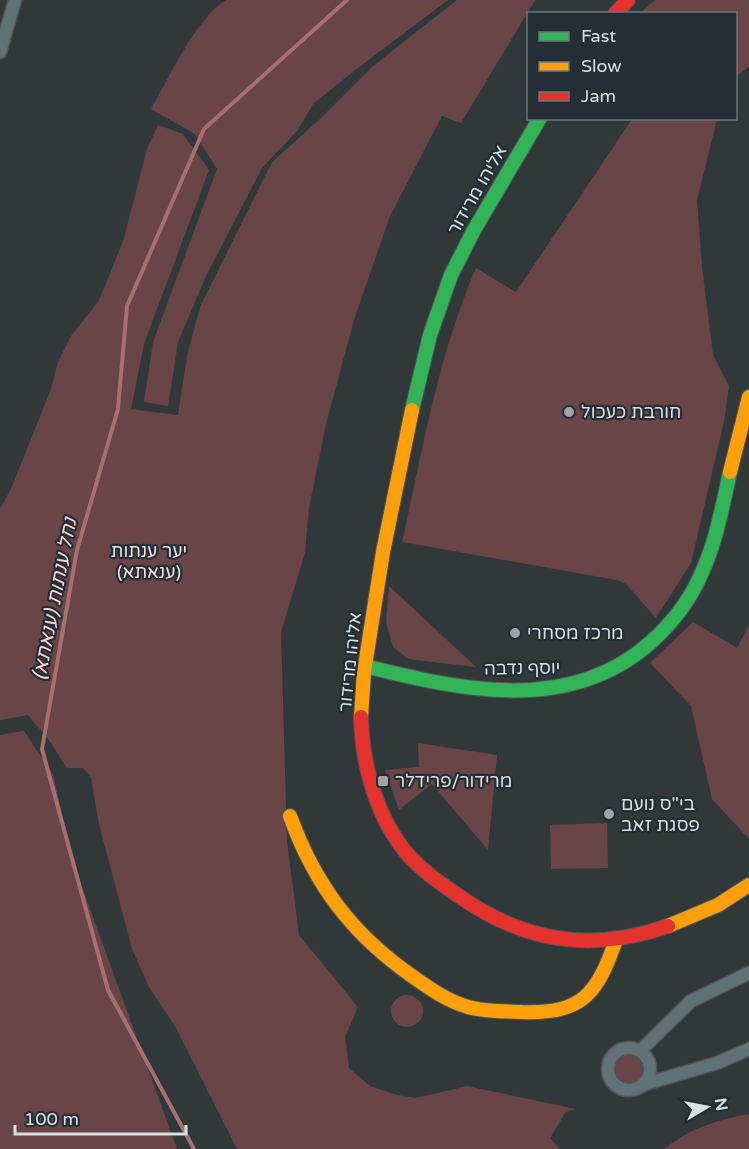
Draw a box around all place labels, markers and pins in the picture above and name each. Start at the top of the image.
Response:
place label: חורבת כעכול [581,401,681,423]
marker: חורבת כעכול [562,405,576,419]
place label: מרכז מסחרי [527,622,624,644]
marker: מרכז מסחרי [508,626,522,640]
place label: מרידור/פרידלר [395,770,512,792]
marker: מרידור/פרידלר [376,774,390,788]
place label: בי"ס נועם פסגת זאב [621,793,700,836]
marker: בי"ס נועם פסגת זאב [602,807,616,821]

